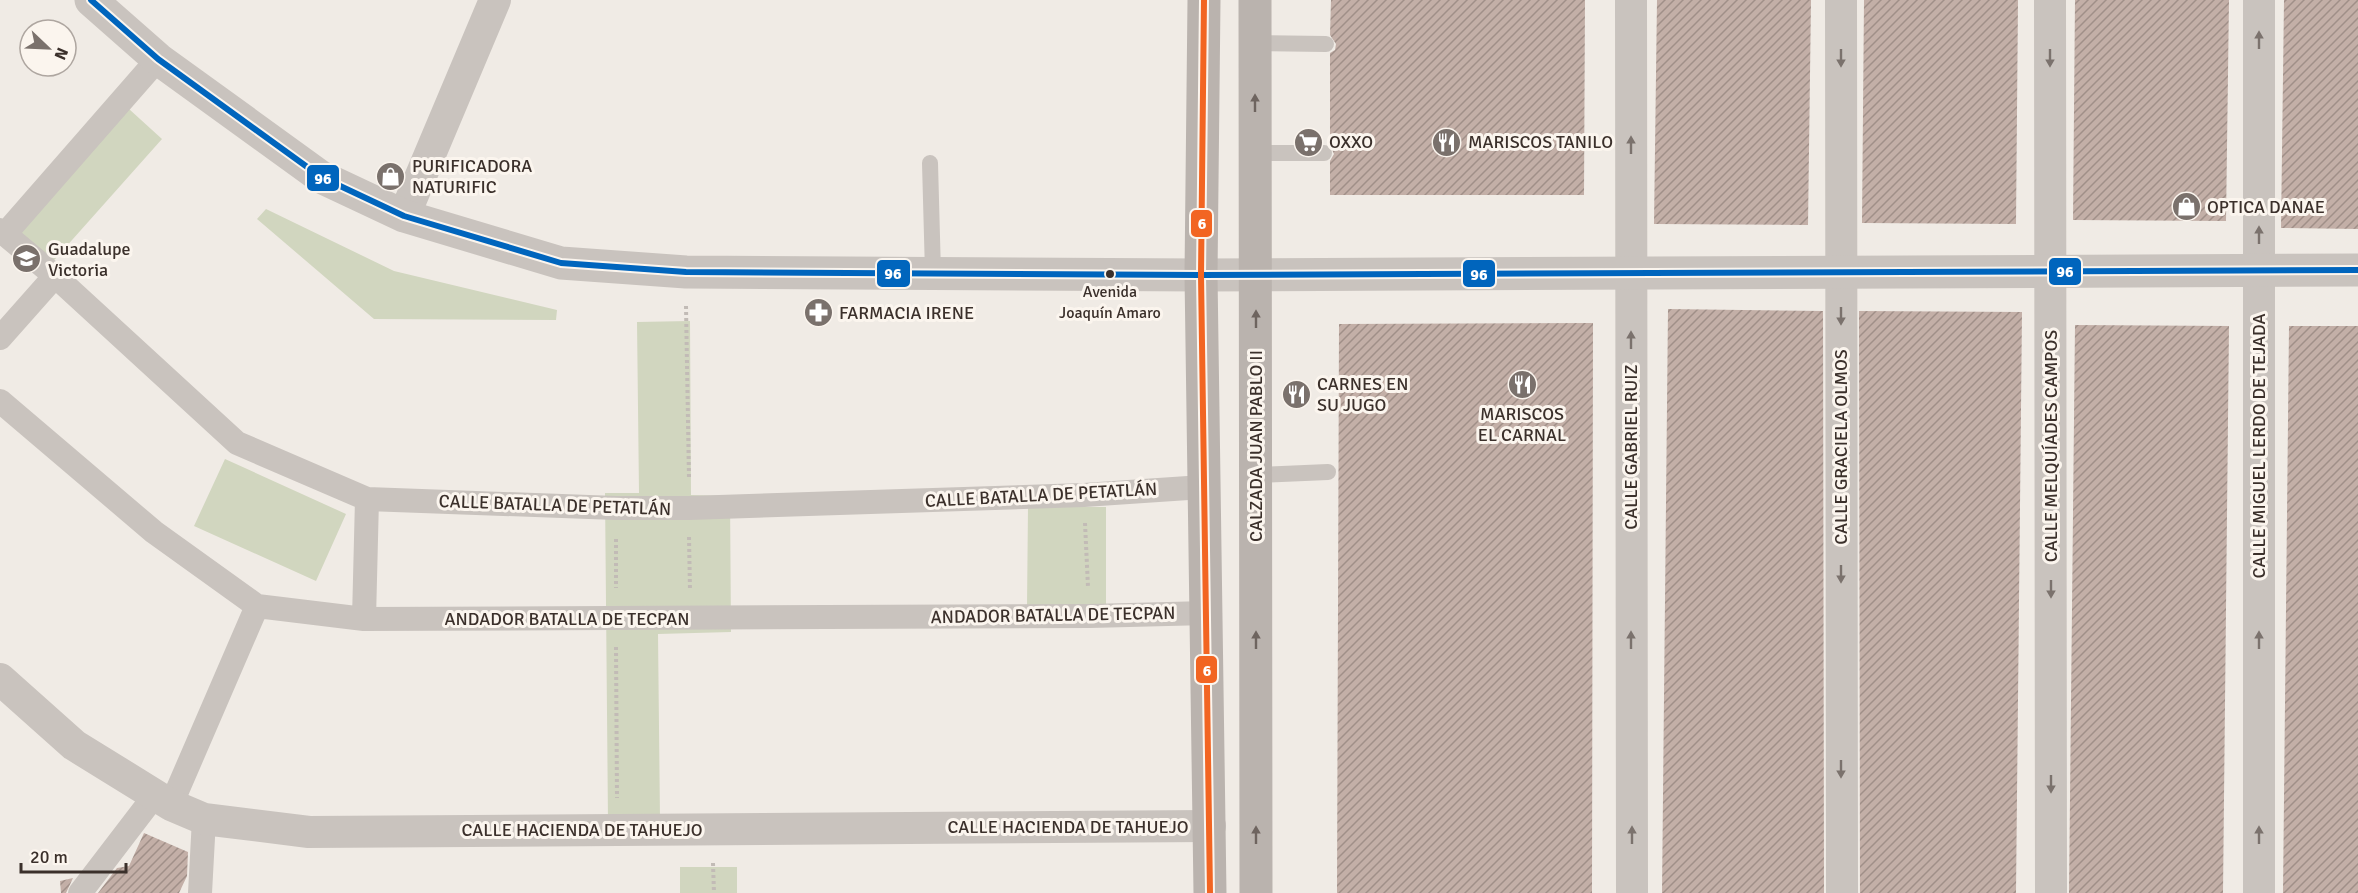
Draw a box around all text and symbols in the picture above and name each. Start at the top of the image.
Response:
north arrow [18,18,78,78]
one-way arrow [2254,30,2264,49]
text: N [50,44,72,63]
one-way arrow [1836,49,1846,68]
one-way arrow [2045,49,2055,68]
one-way arrow [1250,93,1260,112]
supermarket icon: OXXO [1292,126,1324,158]
restaurant icon: MARISCOS TANILO [1431,126,1463,158]
place label: OXXO [1329,131,1373,153]
place label: MARISCOS TANILO [1468,131,1613,153]
one-way arrow [1626,135,1636,154]
place label: PURIFICADORA NATURIFIC [412,155,532,198]
shop icon: PURIFICADORA NATURIFIC [375,160,407,192]
line badge: 96 [306,164,340,192]
text: 96 [314,169,332,189]
shop icon: OPTICA DANAE [2170,191,2202,223]
place label: OPTICA DANAE [2207,196,2325,218]
line badge: 6 [1190,209,1213,238]
text: 6 [1198,214,1207,234]
one-way arrow [2254,225,2264,244]
place label: Guadalupe Victoria [48,238,131,281]
school or university icon: Guadalupe Victoria [11,243,43,275]
line badge: 96 [2048,257,2082,286]
line badge: 96 [876,259,911,288]
line badge: 96 [1462,259,1496,288]
text: 96 [2056,262,2074,282]
text: 96 [884,264,902,284]
text: 96 [1470,265,1488,285]
marker: Avenida Joaquín Amaro [1104,268,1116,280]
place label: Avenida Joaquín Amaro [1059,282,1161,323]
pharmacy icon: FARMACIA IRENE [802,297,834,329]
place label: FARMACIA IRENE [839,302,974,324]
one-way arrow [1836,307,1846,326]
one-way arrow [1251,309,1261,328]
street label: CALLE MIGUEL LERDO DE TEJADA [2248,314,2270,578]
one-way arrow [1626,330,1636,349]
street label: CALLE MELQUÍADES CAMPOS [2040,330,2062,562]
street label: CALLE GRACIELA OLMOS [1830,349,1852,545]
street label: CALZADA JUAN PABLO II [1245,350,1267,542]
street label: CALLE GABRIEL RUIZ [1620,364,1642,530]
restaurant icon: MARISCOS EL CARNAL [1506,369,1538,401]
place label: CARNES EN SU JUGO [1317,373,1408,416]
restaurant icon: CARNES EN SU JUGO [1280,378,1312,410]
place label: MARISCOS EL CARNAL [1478,403,1566,446]
street label: CALLE BATALLA DE PETATLÁN [924,478,1158,512]
street label: CALLE BATALLA DE PETATLÁN [438,490,672,520]
one-way arrow [1836,565,1846,584]
one-way arrow [2046,580,2056,599]
street label: ANDADOR BATALLA DE TECPAN [930,602,1176,628]
street label: ANDADOR BATALLA DE TECPAN [445,608,689,630]
one-way arrow [1251,630,1261,649]
one-way arrow [1626,630,1636,649]
one-way arrow [2254,630,2264,649]
line badge: 6 [1195,655,1218,684]
text: 6 [1203,661,1212,681]
one-way arrow [1836,760,1846,779]
one-way arrow [2046,775,2056,794]
street label: CALLE HACIENDA DE TAHUEJO [947,816,1189,838]
street label: CALLE HACIENDA DE TAHUEJO [461,819,703,841]
one-way arrow [1251,825,1261,844]
one-way arrow [1627,825,1637,844]
one-way arrow [2254,825,2264,844]
scale bar [21,836,126,874]
text: 20 m [30,846,68,868]

